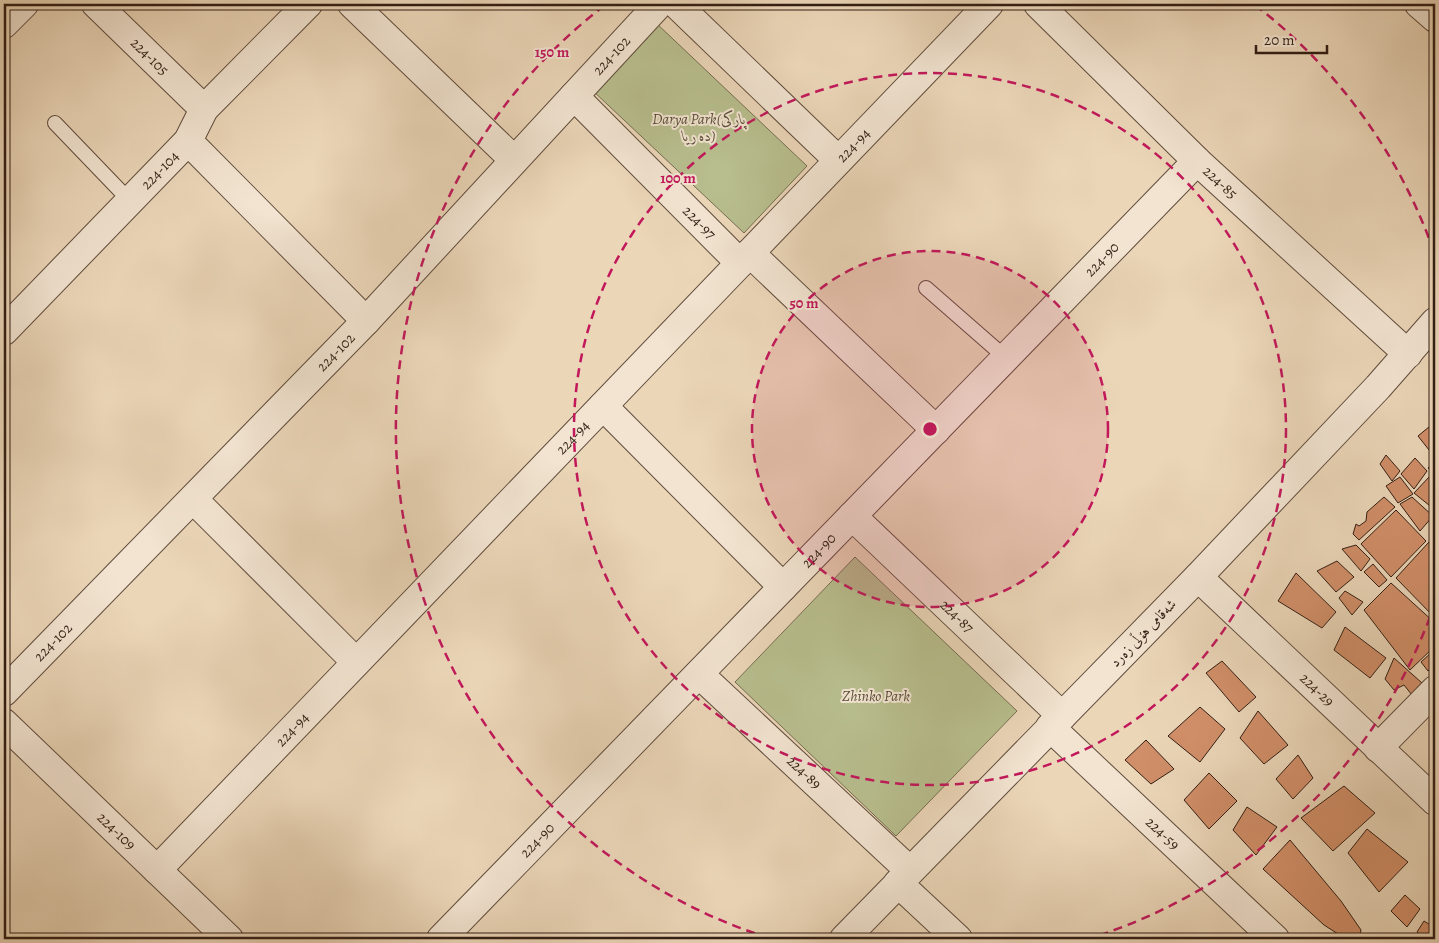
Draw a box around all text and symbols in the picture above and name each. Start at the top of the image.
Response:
scale bar [1256,22,1328,54]
text: 20 m [1264,30,1295,50]
street label: 224-102 [588,31,635,79]
street label: 224-105 [126,33,173,80]
text: 150 m [535,42,570,62]
park label: Darya Park(پارکی ده ریا) [652,109,747,146]
street label: 224-94 [832,124,875,167]
street label: 224-104 [136,146,183,194]
street label: 224-85 [1199,161,1242,203]
text: 100 m [660,168,696,188]
street label: 224-97 [678,201,721,244]
street label: 224-90 [1080,237,1123,281]
text: 50 m [789,293,819,313]
street label: 224-102 [312,328,359,376]
street label: 224-94 [551,416,594,459]
centre of rings [921,420,939,438]
street label: 224-90 [797,528,840,572]
street label: شەقامی هۆڵی زەرد [1105,594,1181,672]
street label: 224-87 [935,595,979,638]
street label: 224-102 [29,618,76,666]
street label: 224-29 [1296,668,1339,711]
park label: Zhinko Park [842,686,910,706]
street label: 224-94 [271,708,313,751]
street label: 224-89 [782,751,826,794]
street label: 224-109 [93,808,140,855]
street label: 224-59 [1141,812,1184,854]
street label: 224-90 [516,818,559,862]

